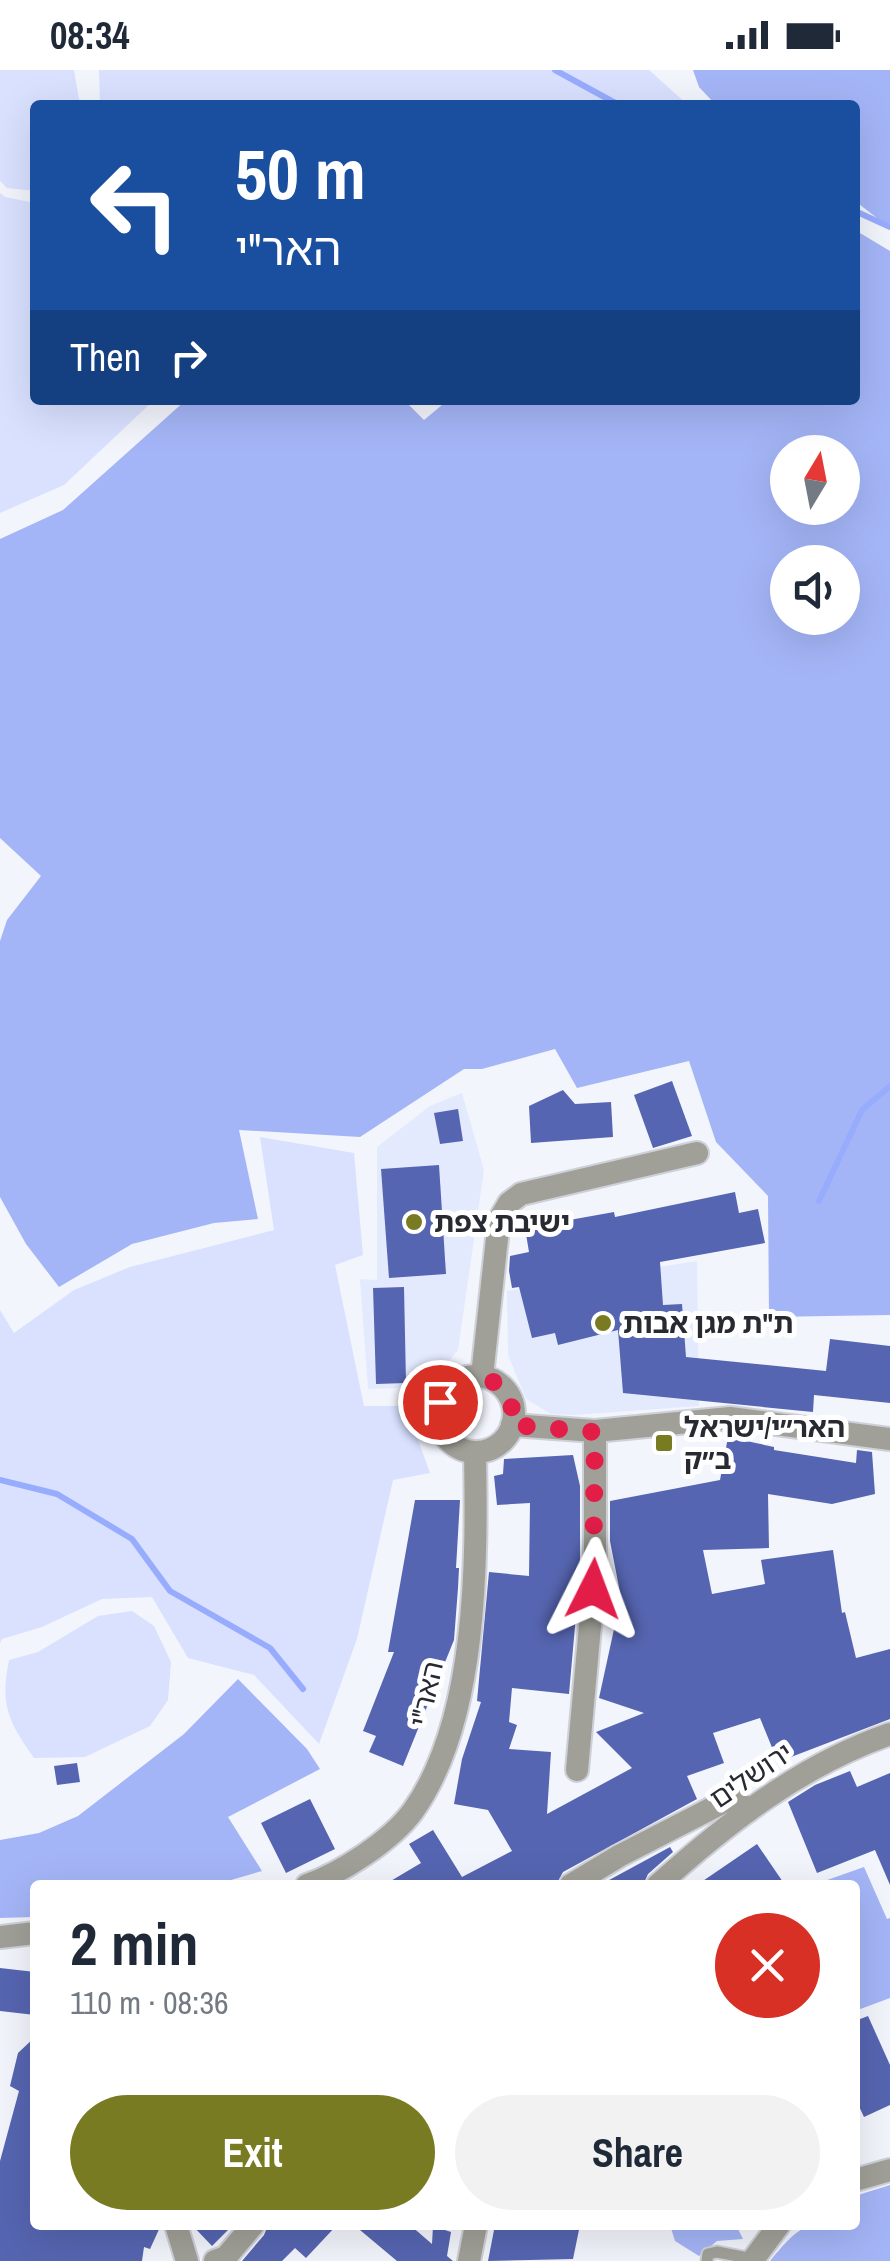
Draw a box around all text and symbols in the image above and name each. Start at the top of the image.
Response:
text: 08:34 [50,10,130,61]
text: 50 m [235,127,366,221]
icon: left [70,140,200,270]
text: האר"י [235,218,342,279]
icon: right [161,330,216,385]
text: Then [70,332,141,383]
north arrow [770,435,860,525]
map controls [770,435,860,635]
button: sound [770,545,860,635]
place label: ישיבת צפת [434,1203,570,1241]
marker: ישיבת צפת [403,1211,425,1233]
place label: ת"ת מגן אבות [623,1304,793,1342]
marker: ת"ת מגן אבות [592,1312,614,1334]
pin [398,1360,483,1445]
icon: arrive [413,1375,468,1430]
place label: האר״י/ישראל ב״ק [684,1408,845,1478]
marker: האר״י/ישראל ב״ק [653,1432,675,1454]
position arrow [541,1537,645,1641]
street label: האר"י [400,1657,452,1731]
street label: ירושלים [702,1733,800,1817]
text: 2 min [70,1903,199,1984]
button: close [715,1913,820,2018]
text: 110 m · 08:36 [70,1981,229,2024]
button: Exit [70,2095,435,2210]
button: Share [455,2095,820,2210]

